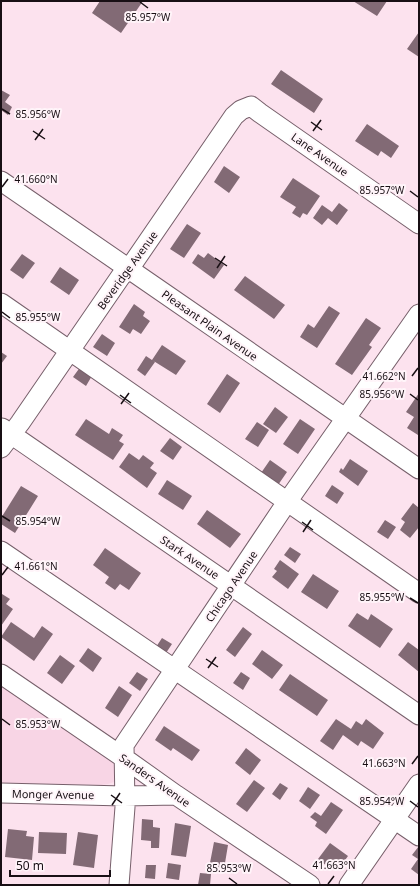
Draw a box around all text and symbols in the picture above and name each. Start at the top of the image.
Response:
text: 85.957°W [126,10,171,24]
text: 85.956°W [16,107,61,121]
street label: Lane Avenue [288,129,352,179]
text: 41.660°N [14,172,58,186]
text: 85.957°W [360,183,405,197]
street label: Beveridge Avenue [93,228,161,312]
street label: Pleasant Plain Avenue [159,286,261,364]
text: 85.955°W [16,310,61,324]
text: 41.662°N [362,369,406,383]
text: 85.956°W [360,387,405,401]
text: 85.954°W [16,514,61,528]
street label: Stark Avenue [158,532,222,582]
street label: Chicago Avenue [202,547,260,625]
text: 41.661°N [14,559,58,573]
text: 85.955°W [360,590,405,604]
text: 85.953°W [16,717,61,731]
street label: Sanders Avenue [117,750,193,810]
text: 41.663°N [362,756,406,770]
street label: Monger Avenue [12,786,94,802]
text: 85.954°W [360,794,405,808]
scale bar [10,852,110,878]
text: 50 m [16,857,44,874]
text: 41.663°N [312,858,356,872]
text: 85.953°W [207,861,252,875]

